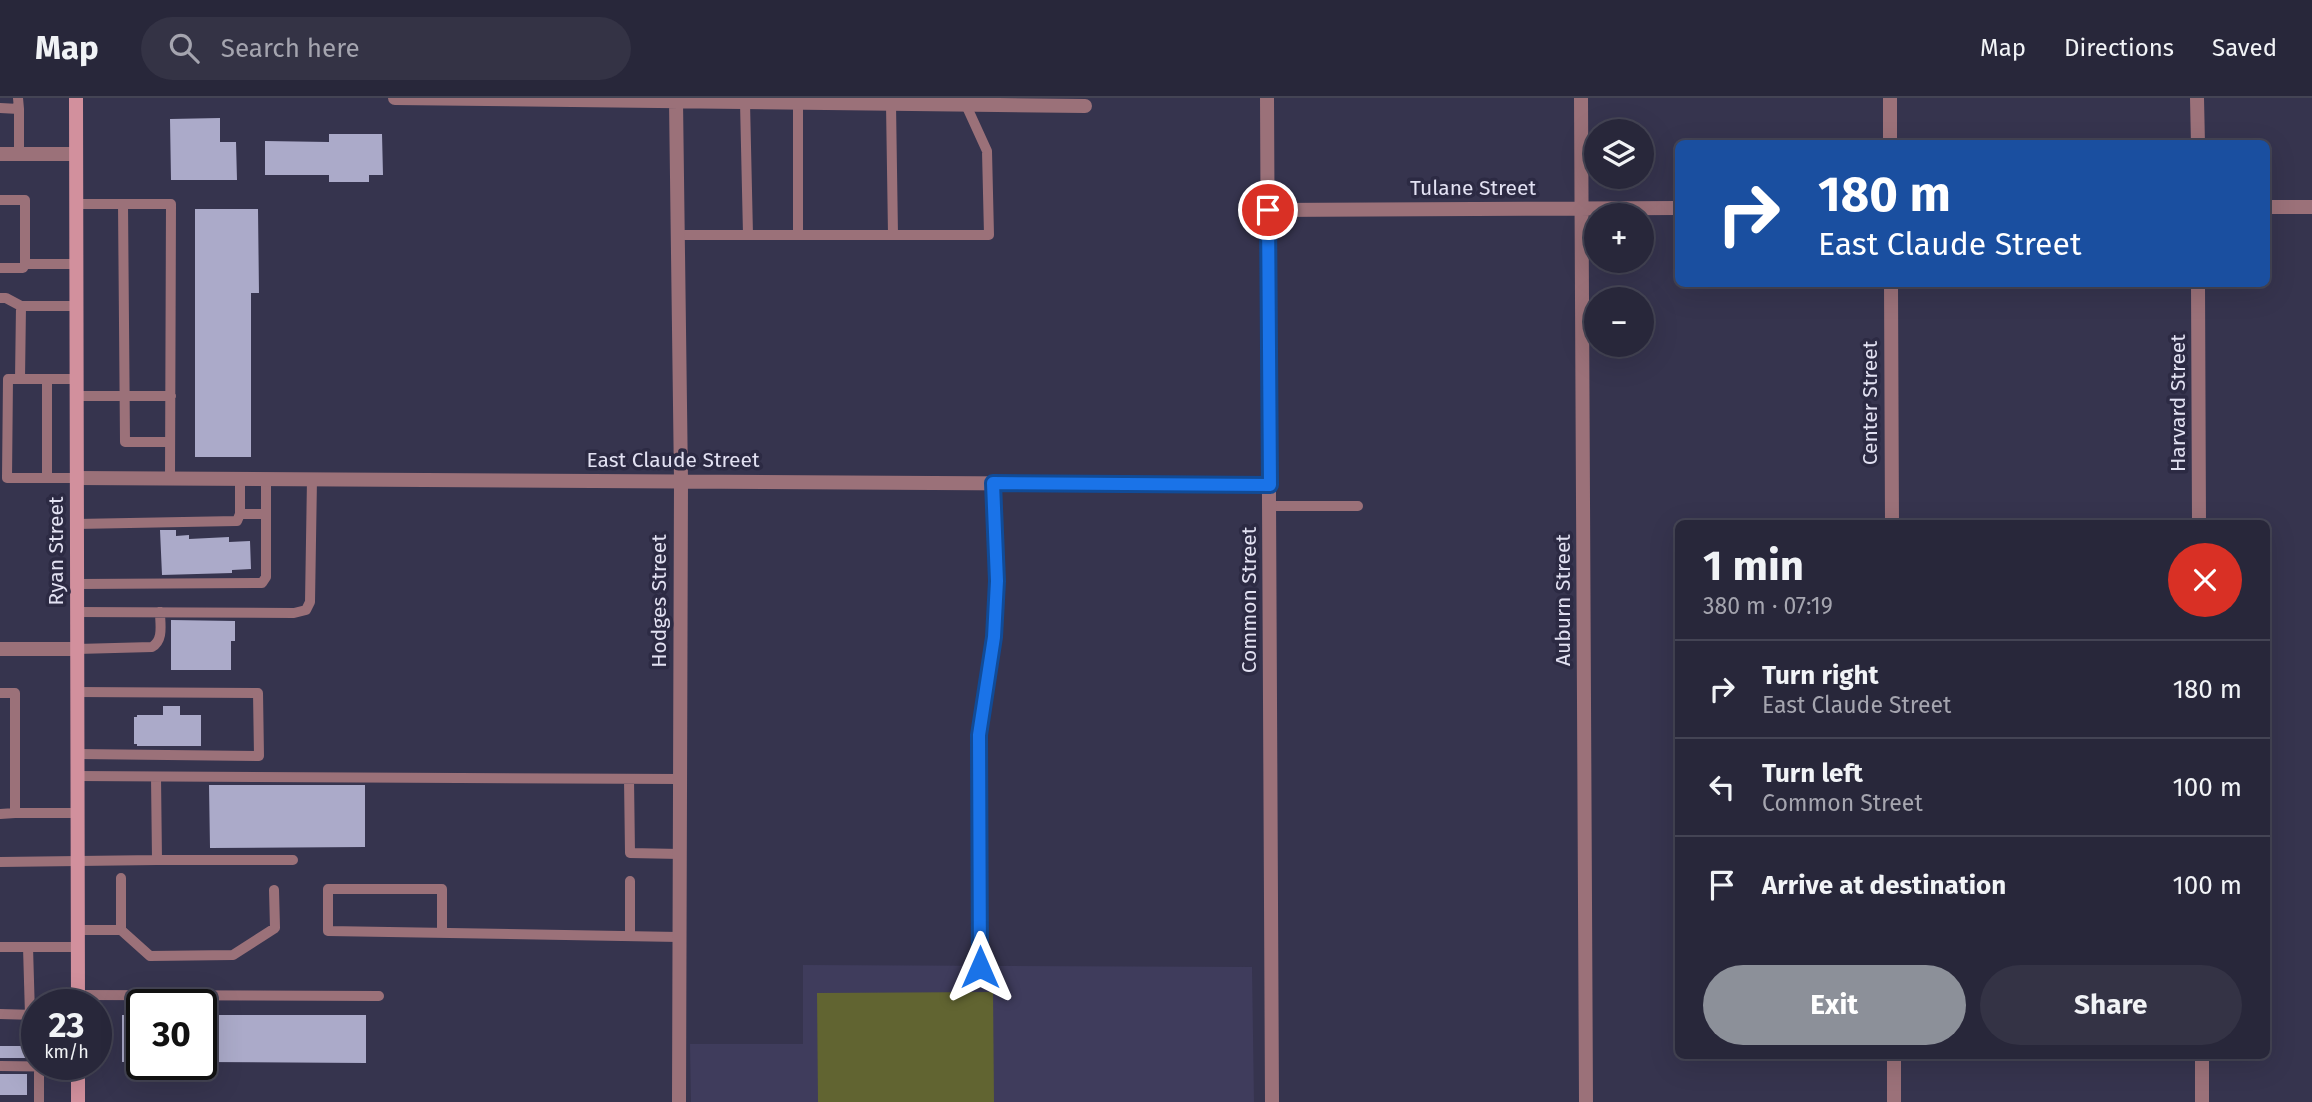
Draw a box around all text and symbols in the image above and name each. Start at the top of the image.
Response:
search box [141,17,631,80]
text: Map [35,28,99,68]
icon: search [165,29,203,67]
text: Search here [221,33,360,64]
text: Map [1980,34,2026,62]
text: Directions [2064,34,2174,62]
text: Saved [2212,34,2277,62]
map controls [1584,119,1654,357]
button: layers [1584,119,1654,189]
text: 180 m [1818,165,1951,224]
icon: right [1703,168,1794,259]
street label: Tulane Street [1410,175,1536,201]
pin [1238,180,1298,240]
icon: arrive [1249,191,1287,229]
button: + [1584,203,1654,273]
text: East Claude Street [1818,225,2082,263]
button: − [1584,287,1654,357]
street label: Harvard Street [2165,334,2191,472]
street label: Center Street [1857,340,1883,465]
street label: East Claude Street [587,447,760,473]
street label: Ryan Street [43,496,69,605]
street label: Common Street [1236,526,1262,673]
street label: Hodges Street [646,534,672,668]
street label: Auburn Street [1550,534,1576,666]
text: 1 min [1703,541,1804,591]
button: close [2168,543,2242,617]
text: 380 m · 07:19 [1703,592,1833,620]
text: Turn right [1762,660,1879,691]
icon: right [1703,670,1741,708]
text: 180 m [2173,674,2242,705]
text: East Claude Street [1762,691,1951,719]
text: Turn left [1762,758,1863,789]
icon: left [1703,768,1741,806]
text: 100 m [2173,772,2242,803]
text: Common Street [1762,789,1923,817]
icon: arrive [1703,866,1741,904]
text: Arrive at destination [1762,870,2006,901]
text: 100 m [2173,870,2242,901]
position arrow [943,930,1017,1004]
button: Exit [1703,965,1966,1045]
button: Share [1980,965,2242,1045]
speed limit sign: 30 [126,989,217,1080]
text: 23 [48,1004,85,1046]
text: km/h [44,1041,89,1063]

